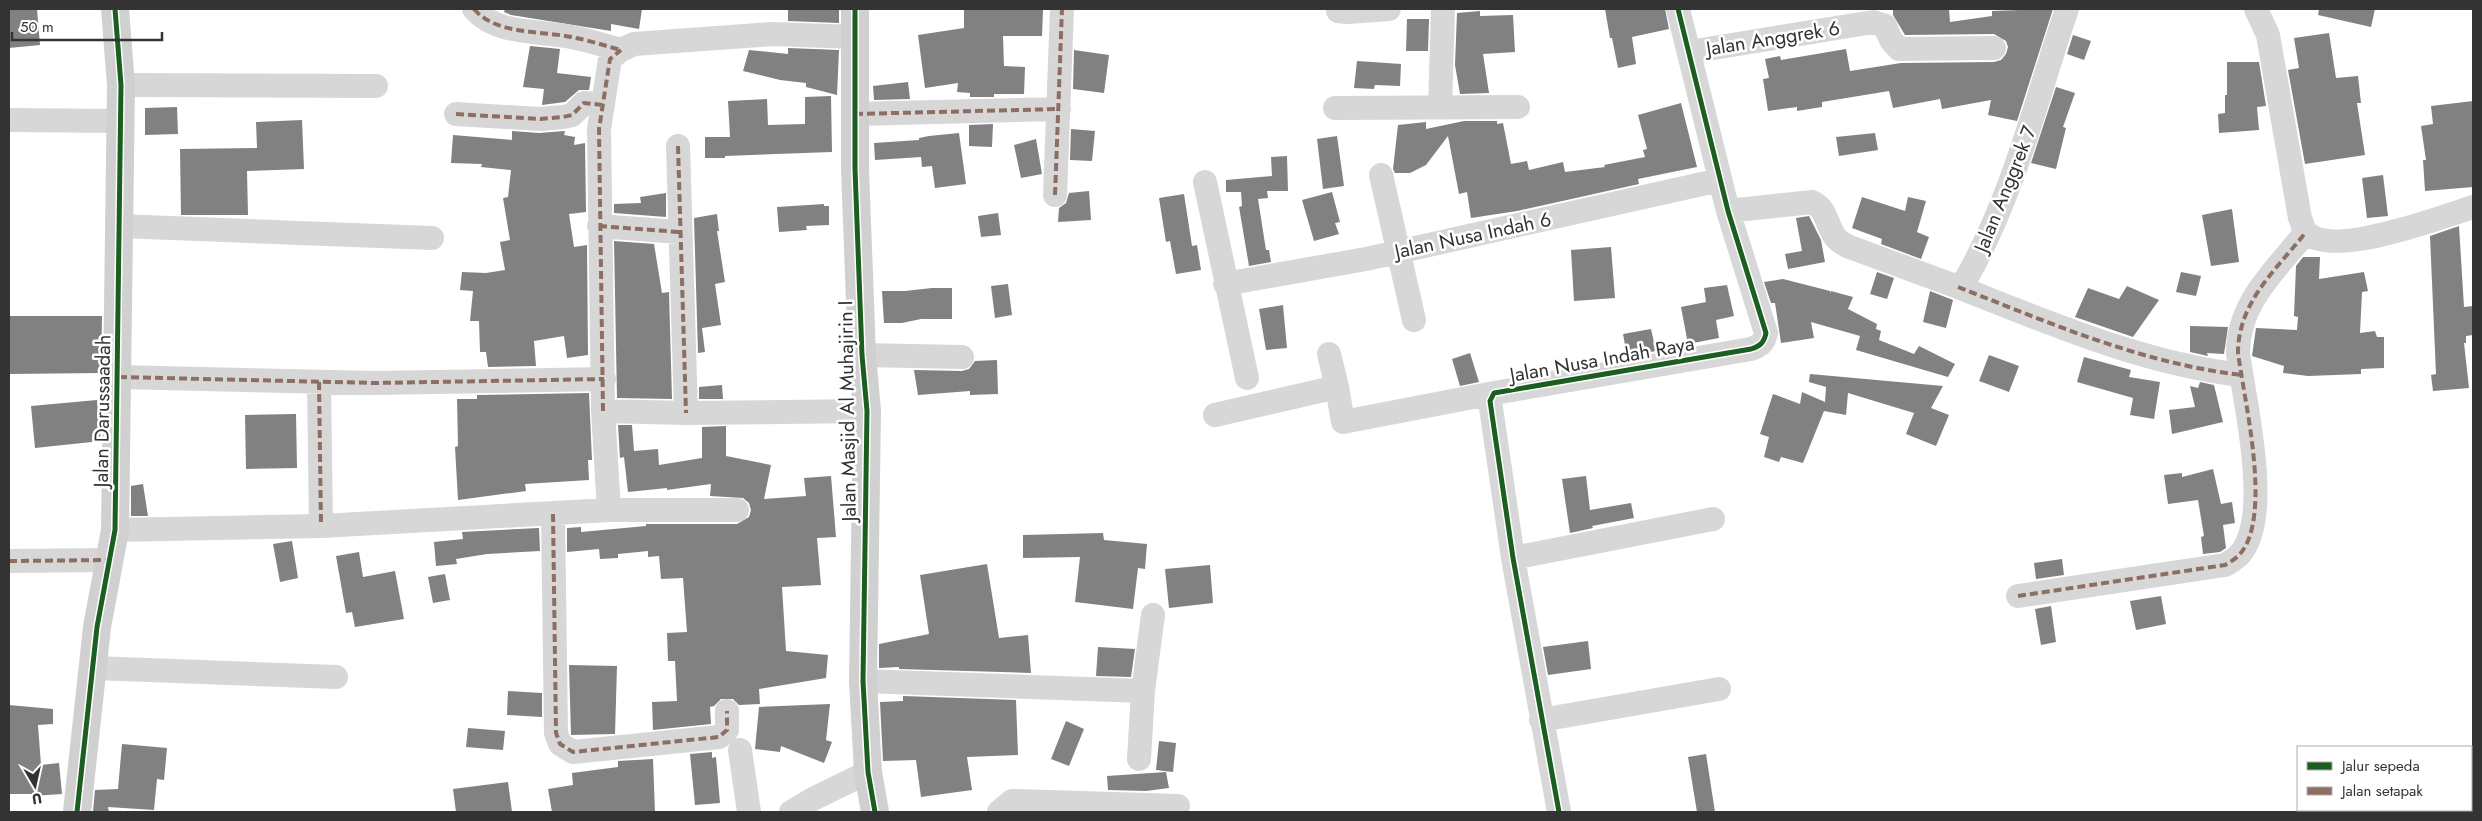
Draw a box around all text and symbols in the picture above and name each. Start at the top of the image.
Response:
scale bar [12,10,162,42]
street label: Jalan Anggrek 6 [1701,14,1842,64]
text: 50 m [20,16,54,38]
street label: Jalan Anggrek 7 [1966,121,2044,259]
street label: Jalan Nusa Indah 6 [1389,205,1554,267]
street label: Jalan Masjid Al Muhajirin I [831,300,864,525]
street label: Jalan Nusa Indah Raya [1505,329,1697,391]
street label: Jalan Darussaadah [87,334,118,491]
legend [2297,746,2472,811]
text: Jalur sepeda [2340,755,2420,777]
north arrow [10,761,60,811]
text: Jalan setapak [2340,780,2423,802]
text: U [31,788,43,809]

